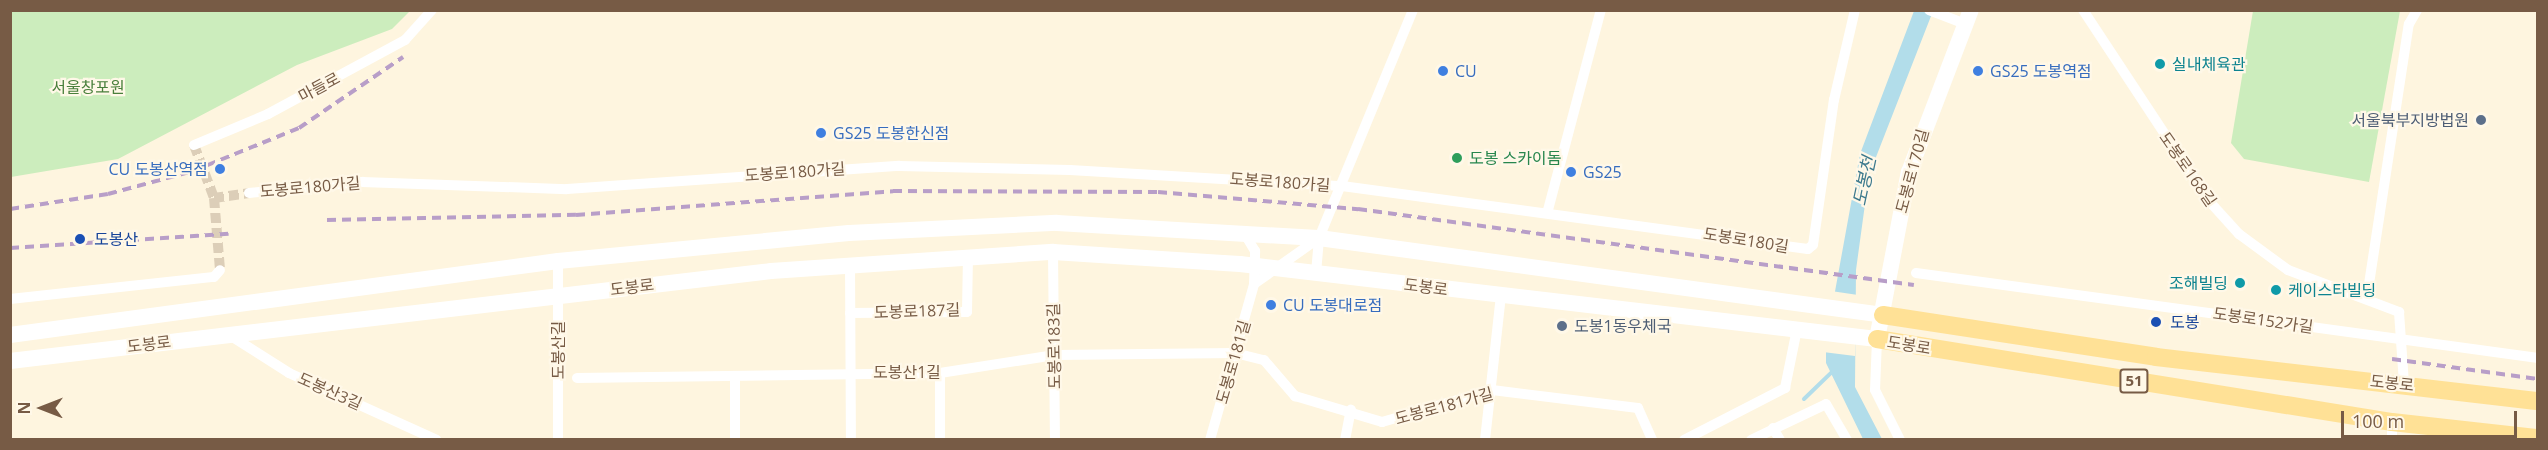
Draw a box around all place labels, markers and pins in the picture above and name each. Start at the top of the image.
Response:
place label: 실내체육관 [2172,54,2246,74]
marker: 실내체육관 [2153,57,2167,71]
place label: CU [1455,61,1477,81]
place label: GS25 도봉역점 [1990,61,2092,81]
marker: CU [1436,64,1450,78]
marker: GS25 도봉역점 [1971,64,1985,78]
place label: 서울북부지방법원 [2351,110,2469,130]
marker: 서울북부지방법원 [2474,113,2488,127]
place label: GS25 도봉한신점 [833,123,949,143]
marker: GS25 도봉한신점 [814,126,828,140]
place label: 도봉 스카이돔 [1469,148,1561,168]
marker: 도봉 스카이돔 [1450,151,1464,165]
place label: CU 도봉산역점 [109,159,208,179]
marker: CU 도봉산역점 [213,162,227,176]
place label: GS25 [1583,162,1622,182]
marker: GS25 [1564,165,1578,179]
place label: 도봉산 [94,229,138,249]
marker: 도봉산 [71,230,89,248]
place label: 조해빌딩 [2169,273,2228,293]
marker: 조해빌딩 [2233,276,2247,290]
place label: 케이스타빌딩 [2288,280,2376,300]
marker: 케이스타빌딩 [2269,283,2283,297]
place label: CU 도봉대로점 [1283,295,1382,315]
marker: CU 도봉대로점 [1264,298,1278,312]
place label: 도봉 [2170,312,2199,332]
marker: 도봉 [2147,313,2165,331]
place label: 도봉1동우체국 [1574,316,1671,336]
marker: 도봉1동우체국 [1555,319,1569,333]

